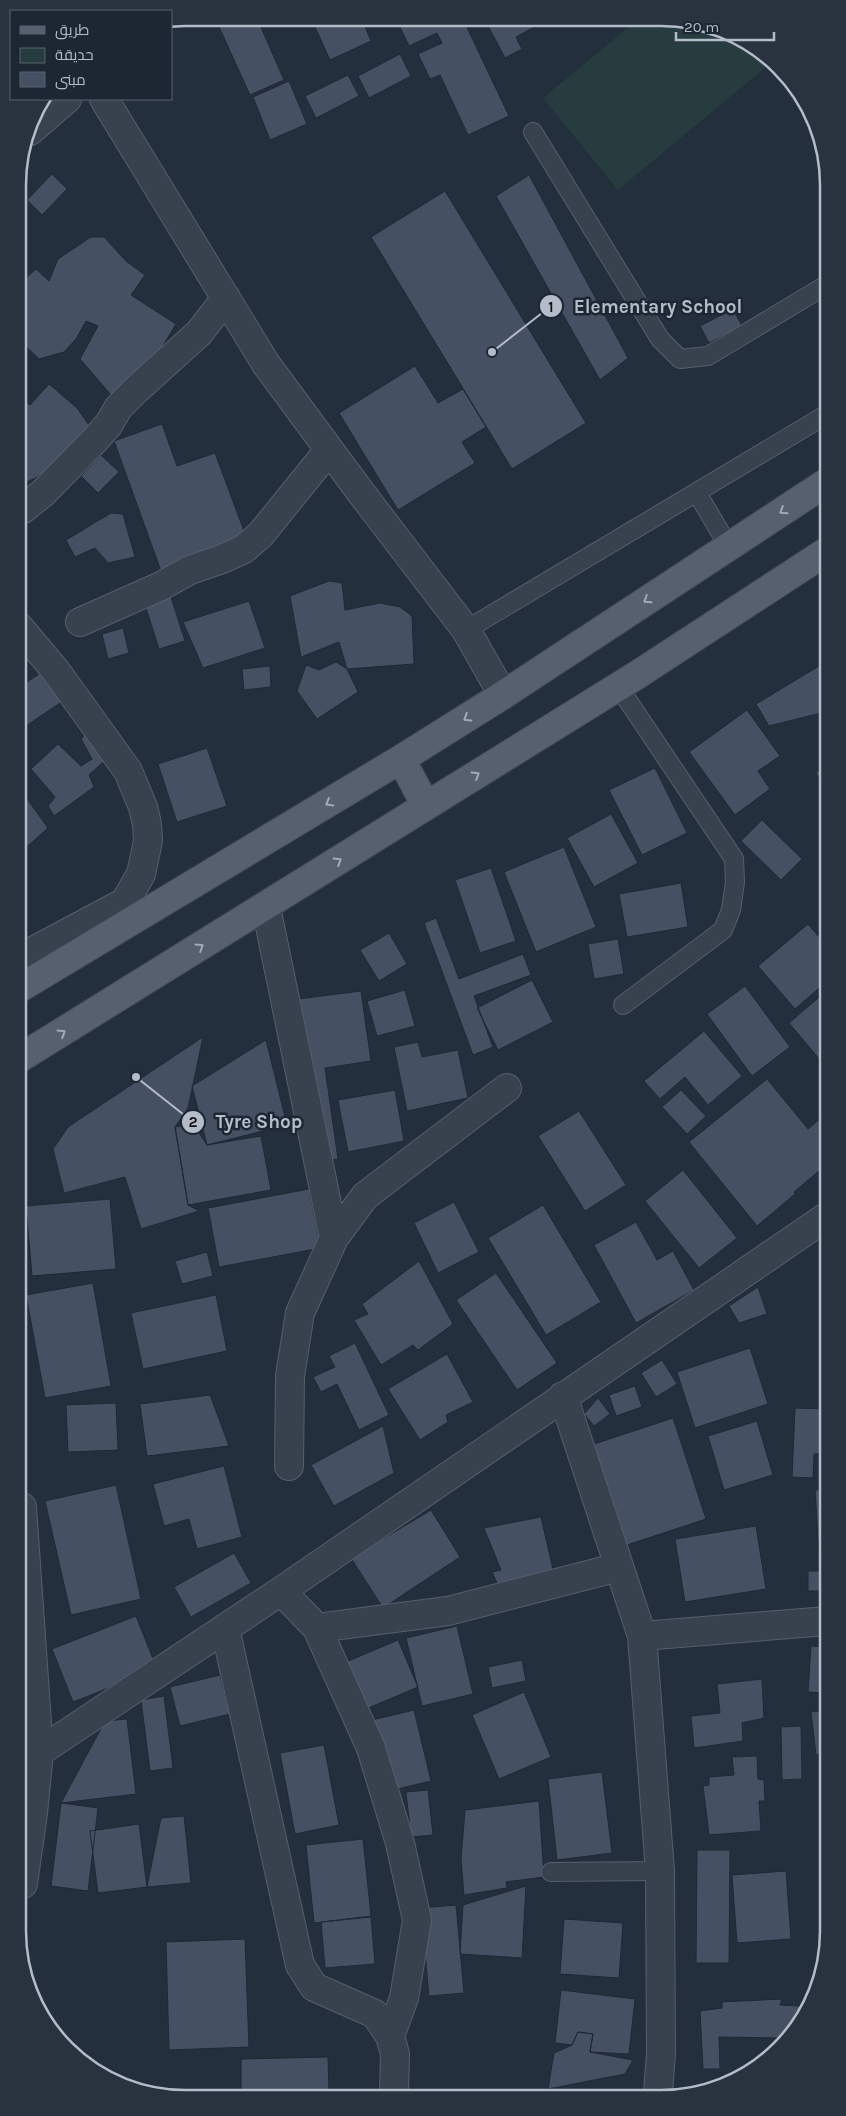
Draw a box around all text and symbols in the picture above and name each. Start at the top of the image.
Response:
legend [10,10,172,100]
scale bar [676,10,774,42]
text: 20 m [684,18,719,36]
text: طريق [55,21,89,40]
text: حديقة [55,46,94,64]
text: مبنى [55,71,86,90]
callout: Elementary School [538,289,752,323]
text: Elementary School [574,296,742,318]
text: 1 [548,298,554,316]
one-way arrow [779,505,789,514]
one-way arrow [644,594,653,604]
one-way arrow [464,711,473,721]
one-way arrow [470,771,479,781]
one-way arrow [325,796,334,806]
one-way arrow [333,858,342,868]
one-way arrow [195,944,204,954]
one-way arrow [57,1029,66,1039]
callout: Tyre Shop [180,1105,312,1139]
text: Tyre Shop [216,1111,302,1133]
text: 2 [188,1113,198,1131]

